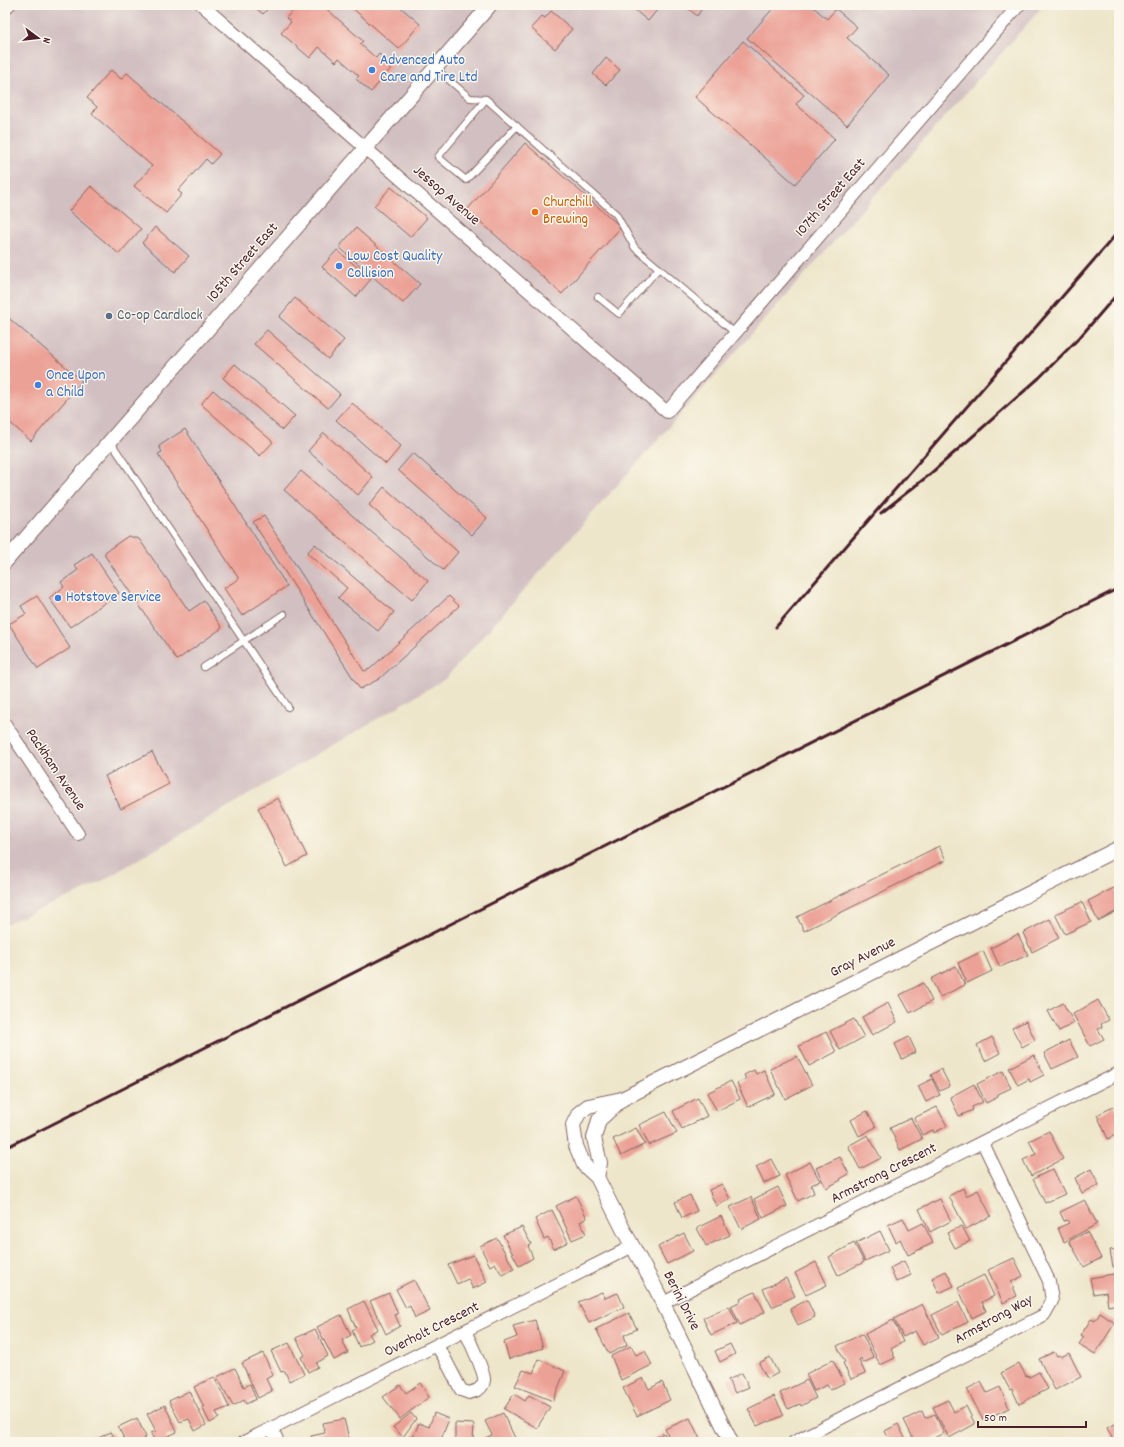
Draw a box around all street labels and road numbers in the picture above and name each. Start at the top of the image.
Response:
street label: 107th Street East [790,153,872,242]
street label: Jessop Avenue [408,161,485,232]
street label: 105th Street East [202,218,284,308]
street label: Packham Avenue [19,725,91,816]
street label: Gray Avenue [826,932,900,984]
street label: Armstrong Crescent [827,1138,941,1210]
street label: Berini Drive [657,1267,706,1335]
street label: Armstrong Way [951,1289,1038,1351]
street label: Overholt Crescent [381,1296,484,1363]

